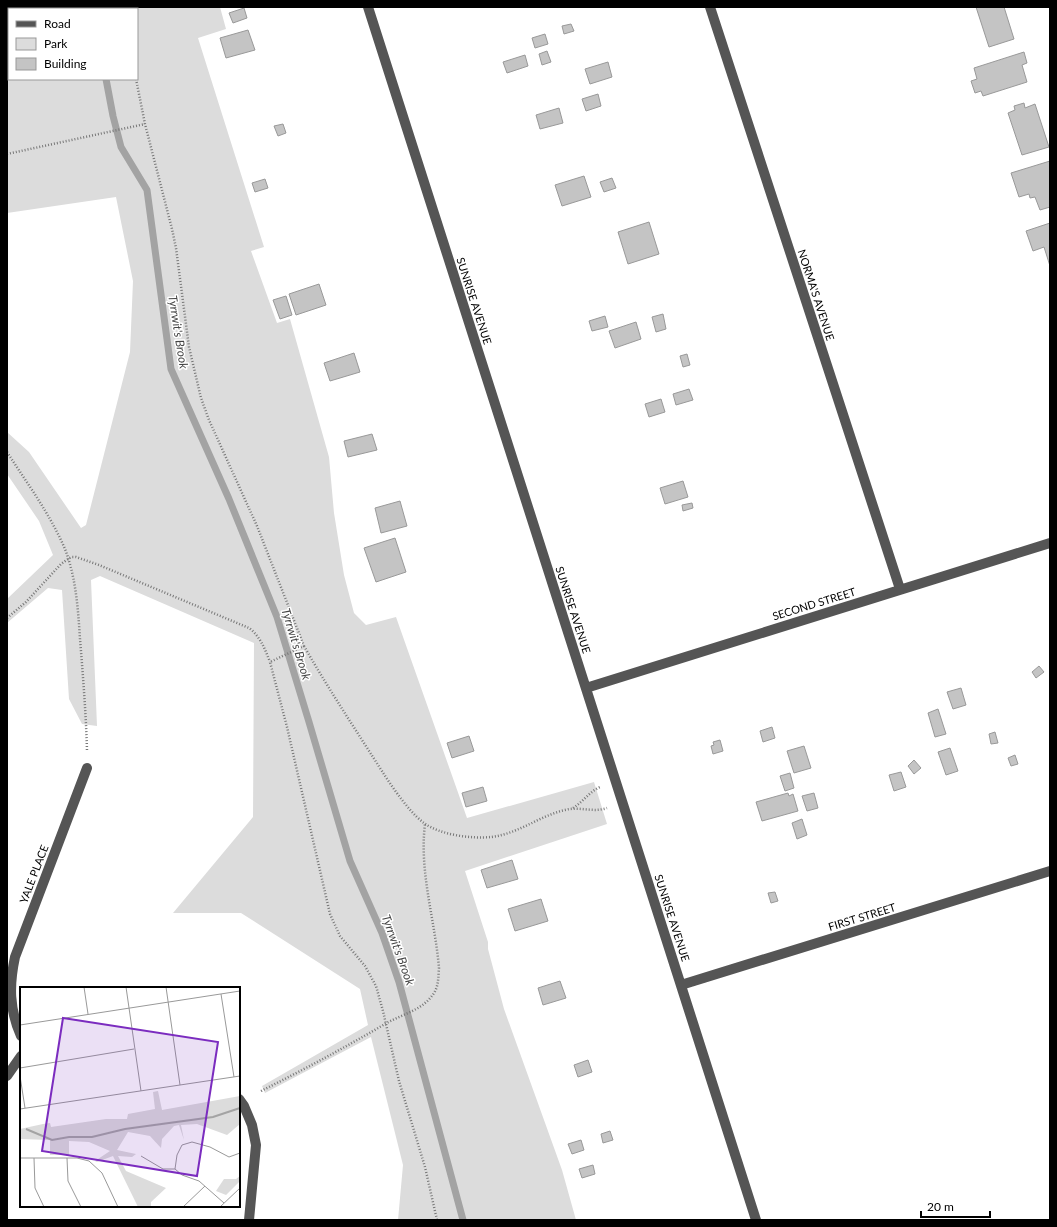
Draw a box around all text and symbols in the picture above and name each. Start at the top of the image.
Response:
legend [8,8,138,80]
text: Road [44,16,71,31]
text: Park [44,36,68,51]
text: Building [44,56,87,71]
street label: NORMA'S AVENUE [796,248,837,342]
street label: SUNRISE AVENUE [454,256,495,346]
water label: Tyrrwit's Brook [165,294,192,370]
street label: SUNRISE AVENUE [553,565,594,655]
street label: SECOND STREET [771,585,857,622]
water label: Tyrrwit's Brook [278,606,315,682]
street label: YALE PLACE [16,843,51,905]
street label: SUNRISE AVENUE [652,873,693,963]
street label: FIRST STREET [827,900,898,933]
water label: Tyrrwit's Brook [379,912,418,988]
inset map [20,987,240,1207]
scale bar [921,1193,990,1219]
text: 20 m [927,1199,954,1214]

